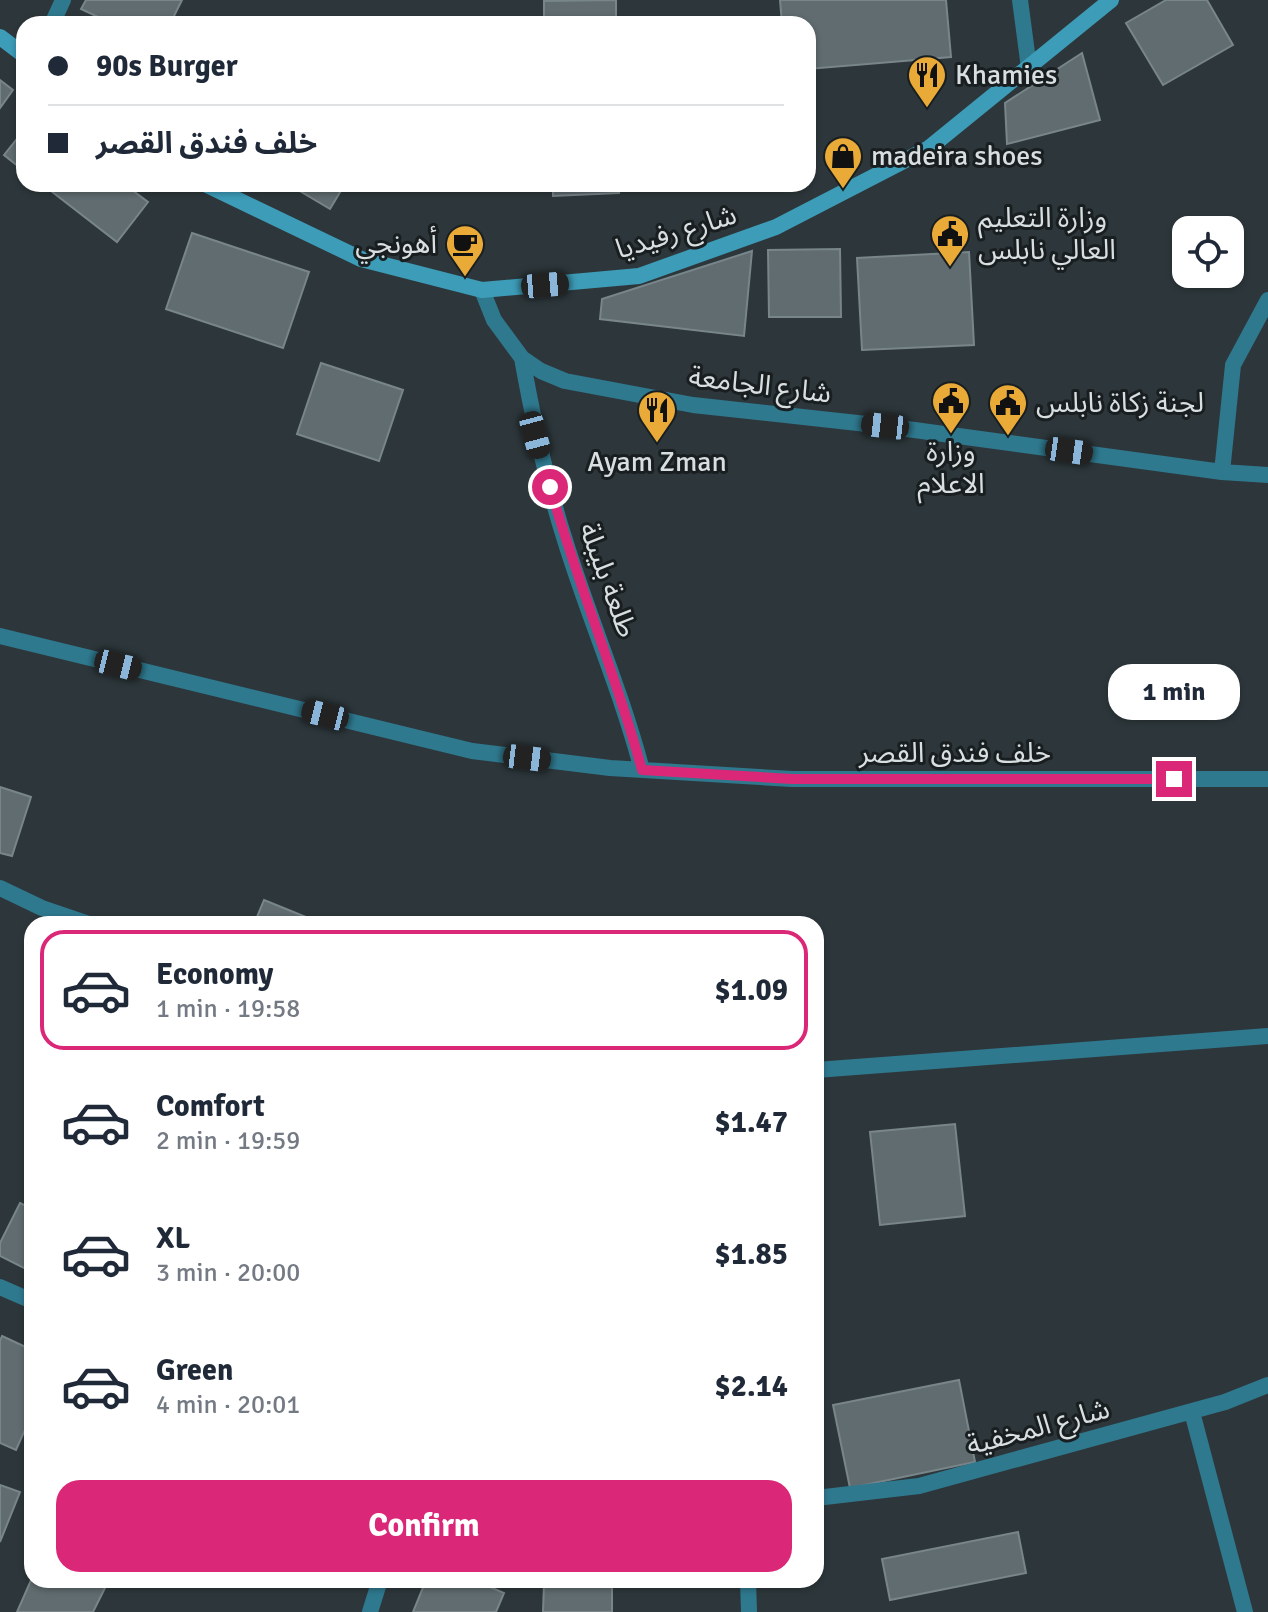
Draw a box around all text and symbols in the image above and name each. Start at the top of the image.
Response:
text: 90s Burger [96,48,238,85]
restaurant icon: Khamies [906,54,948,109]
place label: Khamies [955,58,1057,92]
text: خلف فندق القصر [96,125,317,162]
shop icon: madeira shoes [822,135,864,190]
place label: madeira shoes [871,139,1043,173]
street label: شارع رفيديا [611,198,741,269]
place label: وزارة التعليم العالي نابلس [978,201,1116,270]
public building icon: وزارة التعليم العالي نابلس [929,213,971,268]
map controls [1172,216,1244,288]
button: locate [1172,216,1244,288]
cafe icon: أهونجي [444,223,486,278]
place label: أهونجي [355,225,437,264]
car [520,271,570,299]
street label: شارع الجامعة [686,359,833,414]
public building icon: وزارة الاعلام [930,380,972,435]
public building icon: لجنة زكاة نابلس [987,382,1029,437]
place label: لجنة زكاة نابلس [1036,386,1204,420]
restaurant icon: Ayam Zman [636,389,678,444]
car [517,409,553,461]
car [860,412,910,440]
place label: وزارة الاعلام [917,435,985,504]
car [1044,436,1094,466]
place label: Ayam Zman [587,445,727,479]
route start [532,469,568,505]
street label: طلعة بليبلة [572,518,644,642]
car [92,648,144,682]
callout: 1 min [1108,663,1240,719]
text: 1 min [1143,676,1205,708]
car [299,698,351,732]
street label: خلف فندق القصر [858,736,1051,770]
car [502,743,552,773]
route end [1156,761,1192,797]
icon: car [60,954,132,1026]
text: Economy [156,956,273,993]
text: $1.09 [715,972,788,1009]
text: 1 min · 19:58 [156,993,300,1025]
icon: car [60,1086,132,1158]
text: Comfort [156,1088,265,1125]
text: $1.47 [715,1104,788,1141]
text: 2 min · 19:59 [156,1125,300,1157]
icon: car [60,1218,132,1290]
text: XL [156,1220,190,1257]
text: $1.85 [715,1236,788,1273]
text: 3 min · 20:00 [156,1257,300,1289]
icon: car [60,1350,132,1422]
text: Green [156,1352,233,1389]
text: $2.14 [715,1368,788,1405]
text: 4 min · 20:01 [156,1389,300,1421]
street label: شارع المخفية [963,1392,1114,1465]
button: Confirm [56,1480,792,1572]

